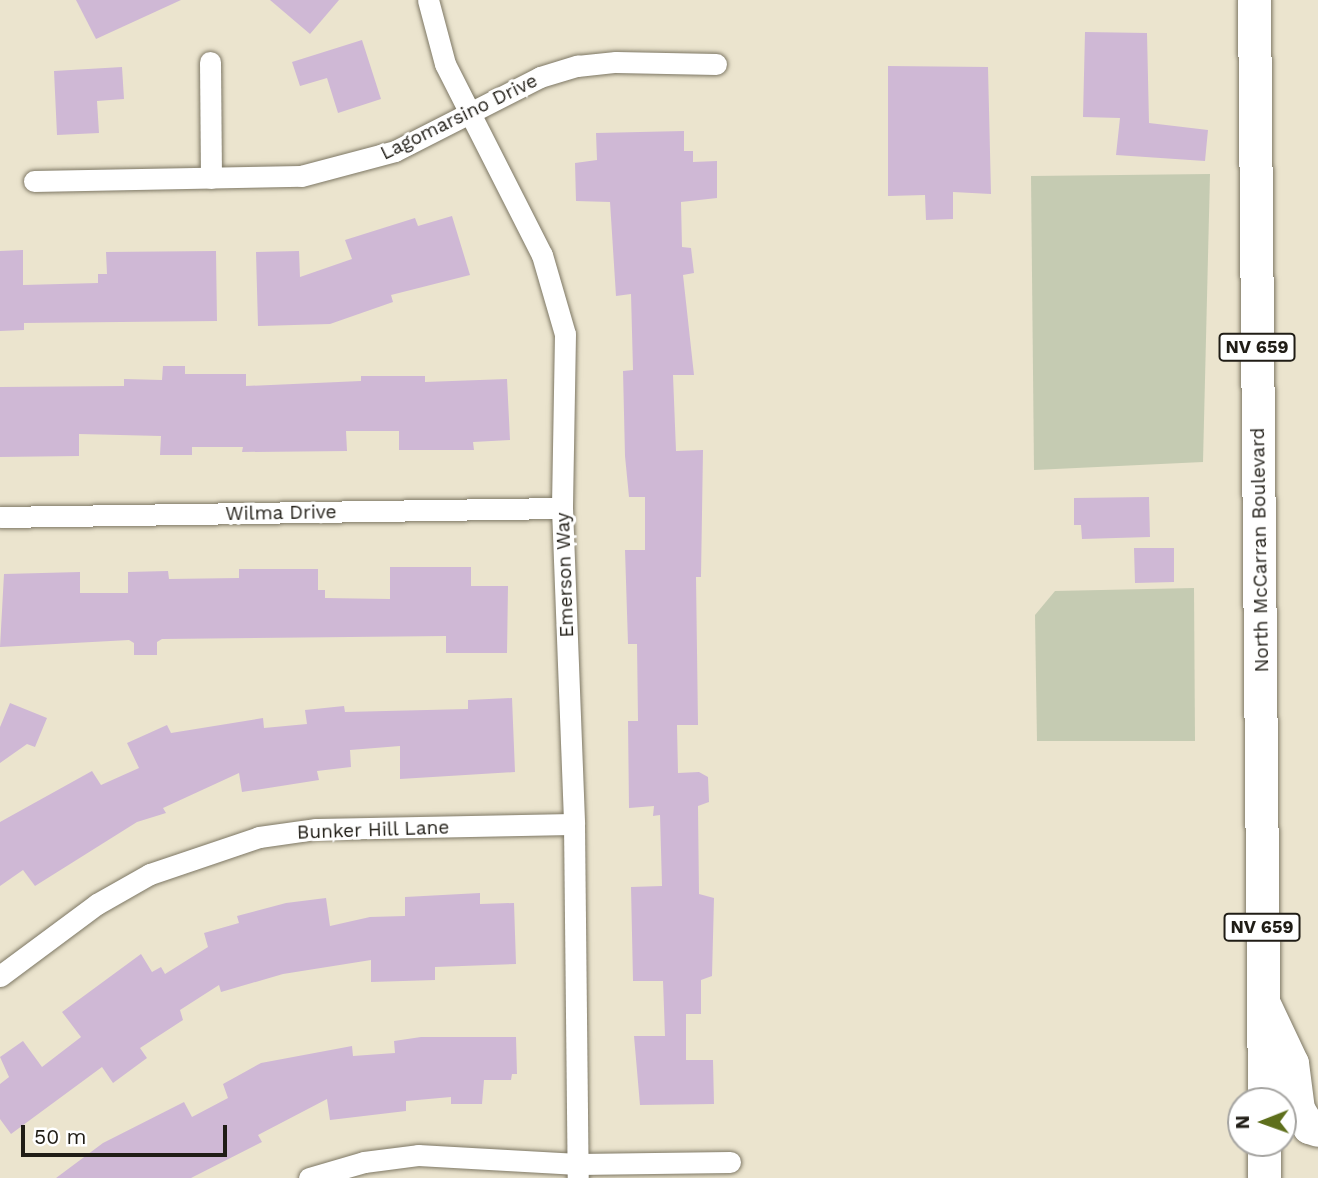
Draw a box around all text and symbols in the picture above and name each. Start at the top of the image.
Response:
street label: Lagomarsino Drive [377,69,541,165]
road number: NV 659 [1217,332,1297,362]
street label: North McCarran Boulevard [1246,427,1274,673]
street label: Wilma Drive [225,501,337,525]
street label: Emerson Way [551,512,579,638]
street label: Bunker Hill Lane [296,816,450,844]
road number: NV 659 [1222,912,1302,942]
north arrow [1227,1087,1297,1157]
scale bar [24,1112,231,1156]
text: N [1231,1115,1254,1130]
text: 50 m [34,1124,86,1149]

